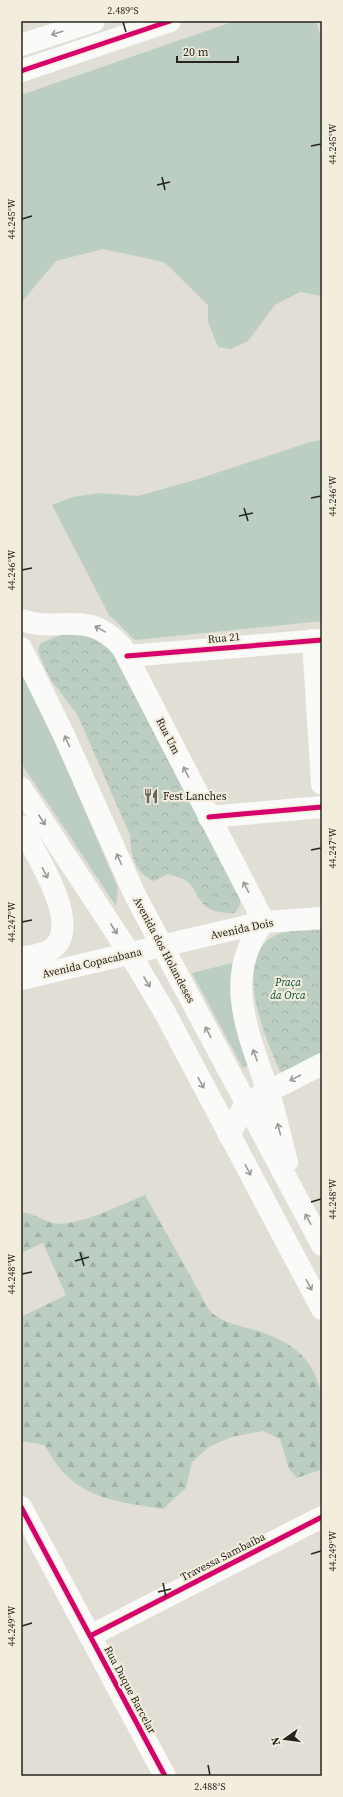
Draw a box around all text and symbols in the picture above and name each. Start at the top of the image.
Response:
text: 2.489°S [107,4,139,17]
one-way arrow [51,30,64,37]
scale bar [177,38,238,64]
text: 20 m [183,44,209,60]
text: 44.245°W [326,123,339,164]
text: 44.245°W [5,198,18,239]
text: 44.246°W [326,475,339,516]
text: 44.246°W [5,549,18,590]
one-way arrow [94,625,106,633]
street label: Rua 21 [207,629,241,647]
street label: Rua Um [152,715,184,757]
one-way arrow [62,735,70,747]
one-way arrow [182,766,189,778]
restaurant icon: Fest Lanches [142,787,160,805]
place label: Fest Lanches [163,789,227,804]
one-way arrow [38,815,47,826]
text: 44.247°W [326,827,339,868]
one-way arrow [115,854,122,866]
one-way arrow [42,867,49,879]
one-way arrow [242,882,249,894]
street label: Avenida dos Holandeses [130,894,198,1006]
text: 44.247°W [5,901,18,942]
street label: Avenida Dois [209,915,275,943]
one-way arrow [110,923,118,934]
street label: Avenida Copacabana [41,944,144,982]
park label: Praça da Orca [270,975,306,1003]
one-way arrow [143,976,151,988]
one-way arrow [204,1026,211,1038]
one-way arrow [250,1049,258,1061]
one-way arrow [289,1074,301,1082]
one-way arrow [198,1077,206,1089]
one-way arrow [275,1123,282,1136]
one-way arrow [244,1164,252,1176]
text: 44.248°W [326,1178,339,1219]
one-way arrow [304,1214,312,1226]
text: 44.248°W [5,1253,18,1294]
one-way arrow [306,1278,313,1290]
street label: Travessa Sambaíba [178,1529,268,1585]
text: 44.249°W [326,1530,339,1571]
text: 44.249°W [5,1605,18,1646]
street label: Rua Duque Barcelar [100,1643,160,1737]
north arrow [265,1719,305,1759]
text: N [268,1736,284,1747]
text: 2.488°S [194,1780,226,1793]

